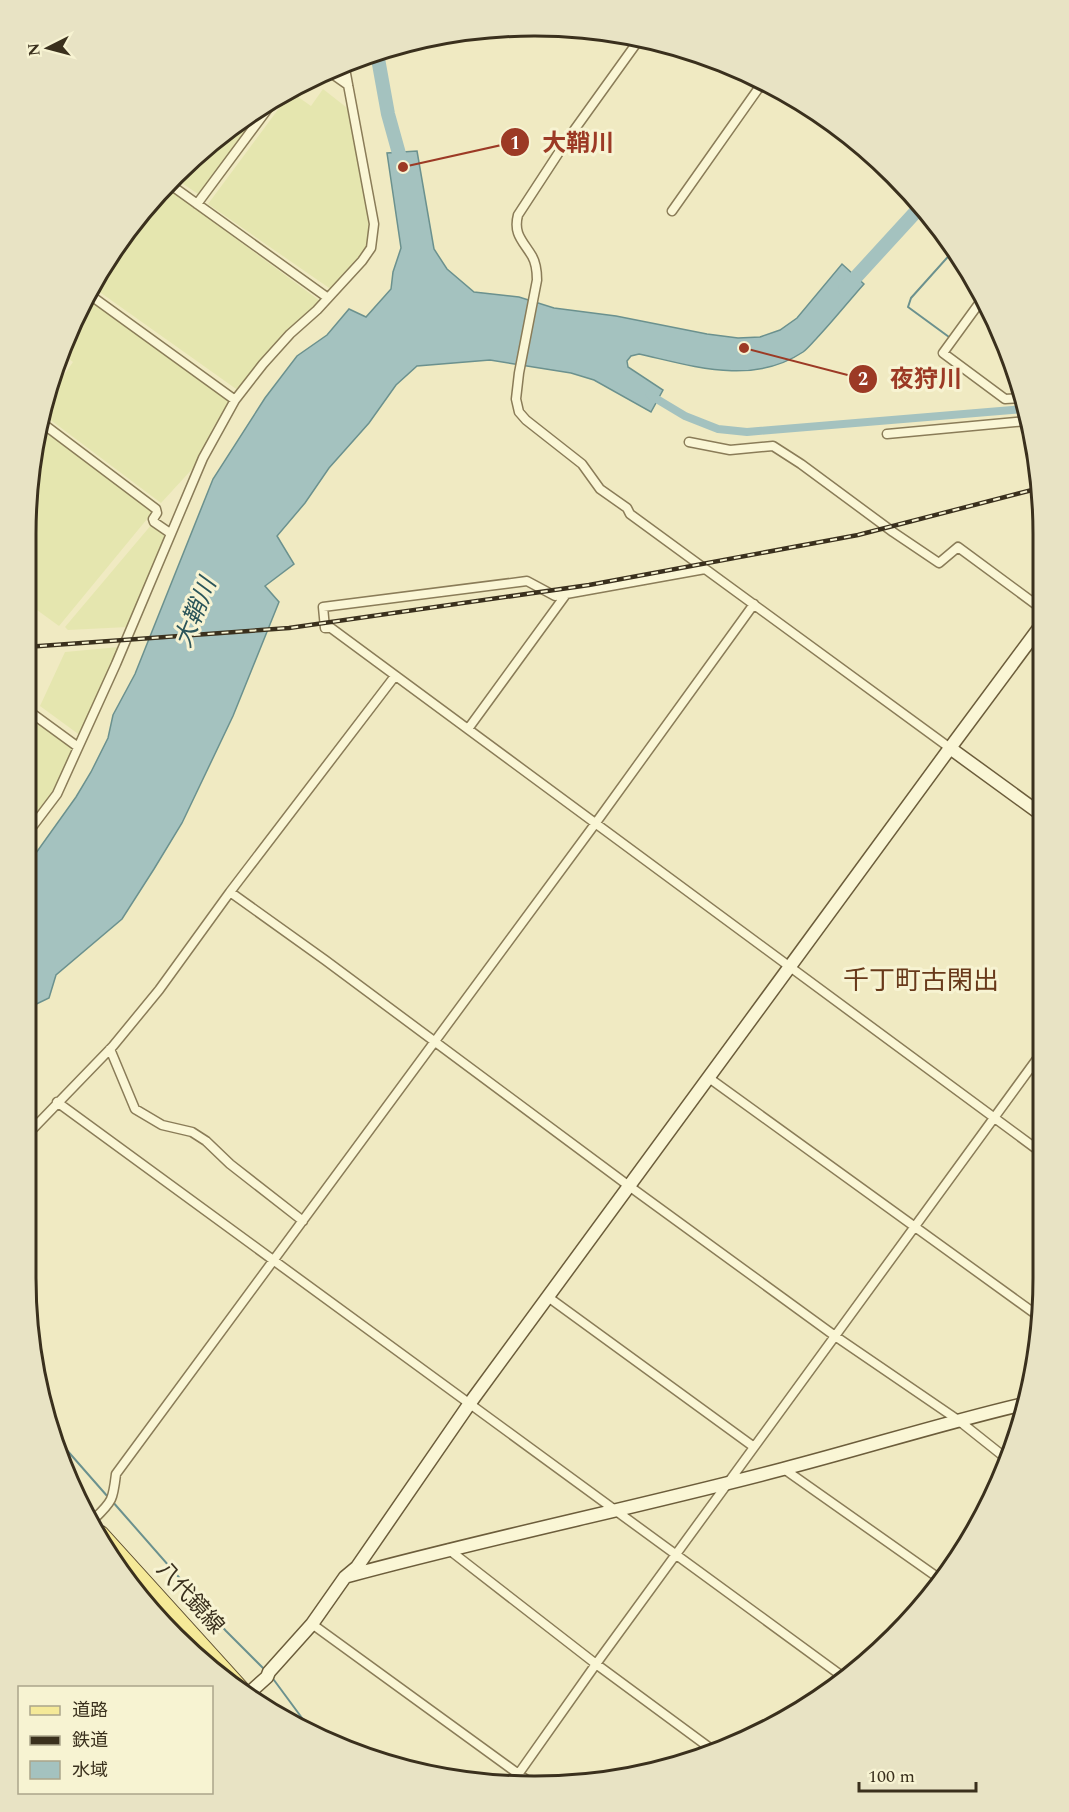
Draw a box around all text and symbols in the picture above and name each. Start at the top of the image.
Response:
north arrow [18,18,78,78]
text: N [21,42,47,57]
callout: 大鞘川 [500,121,626,163]
text: 大鞘川 [542,126,614,162]
text: 1 [510,130,520,157]
callout: 夜狩川 [848,358,974,400]
text: 夜狩川 [890,362,962,398]
text: 2 [858,366,868,393]
water label: 大鞘川 [166,570,227,653]
district label: 千丁町古閑出 [843,961,999,1001]
street label: 八代鏡線 [148,1554,232,1642]
legend [18,1686,213,1794]
text: 道路 [72,1697,108,1724]
text: 鉄道 [72,1727,108,1754]
scale bar [859,1755,976,1793]
text: 水域 [72,1757,108,1784]
text: 100 m [868,1763,915,1790]

